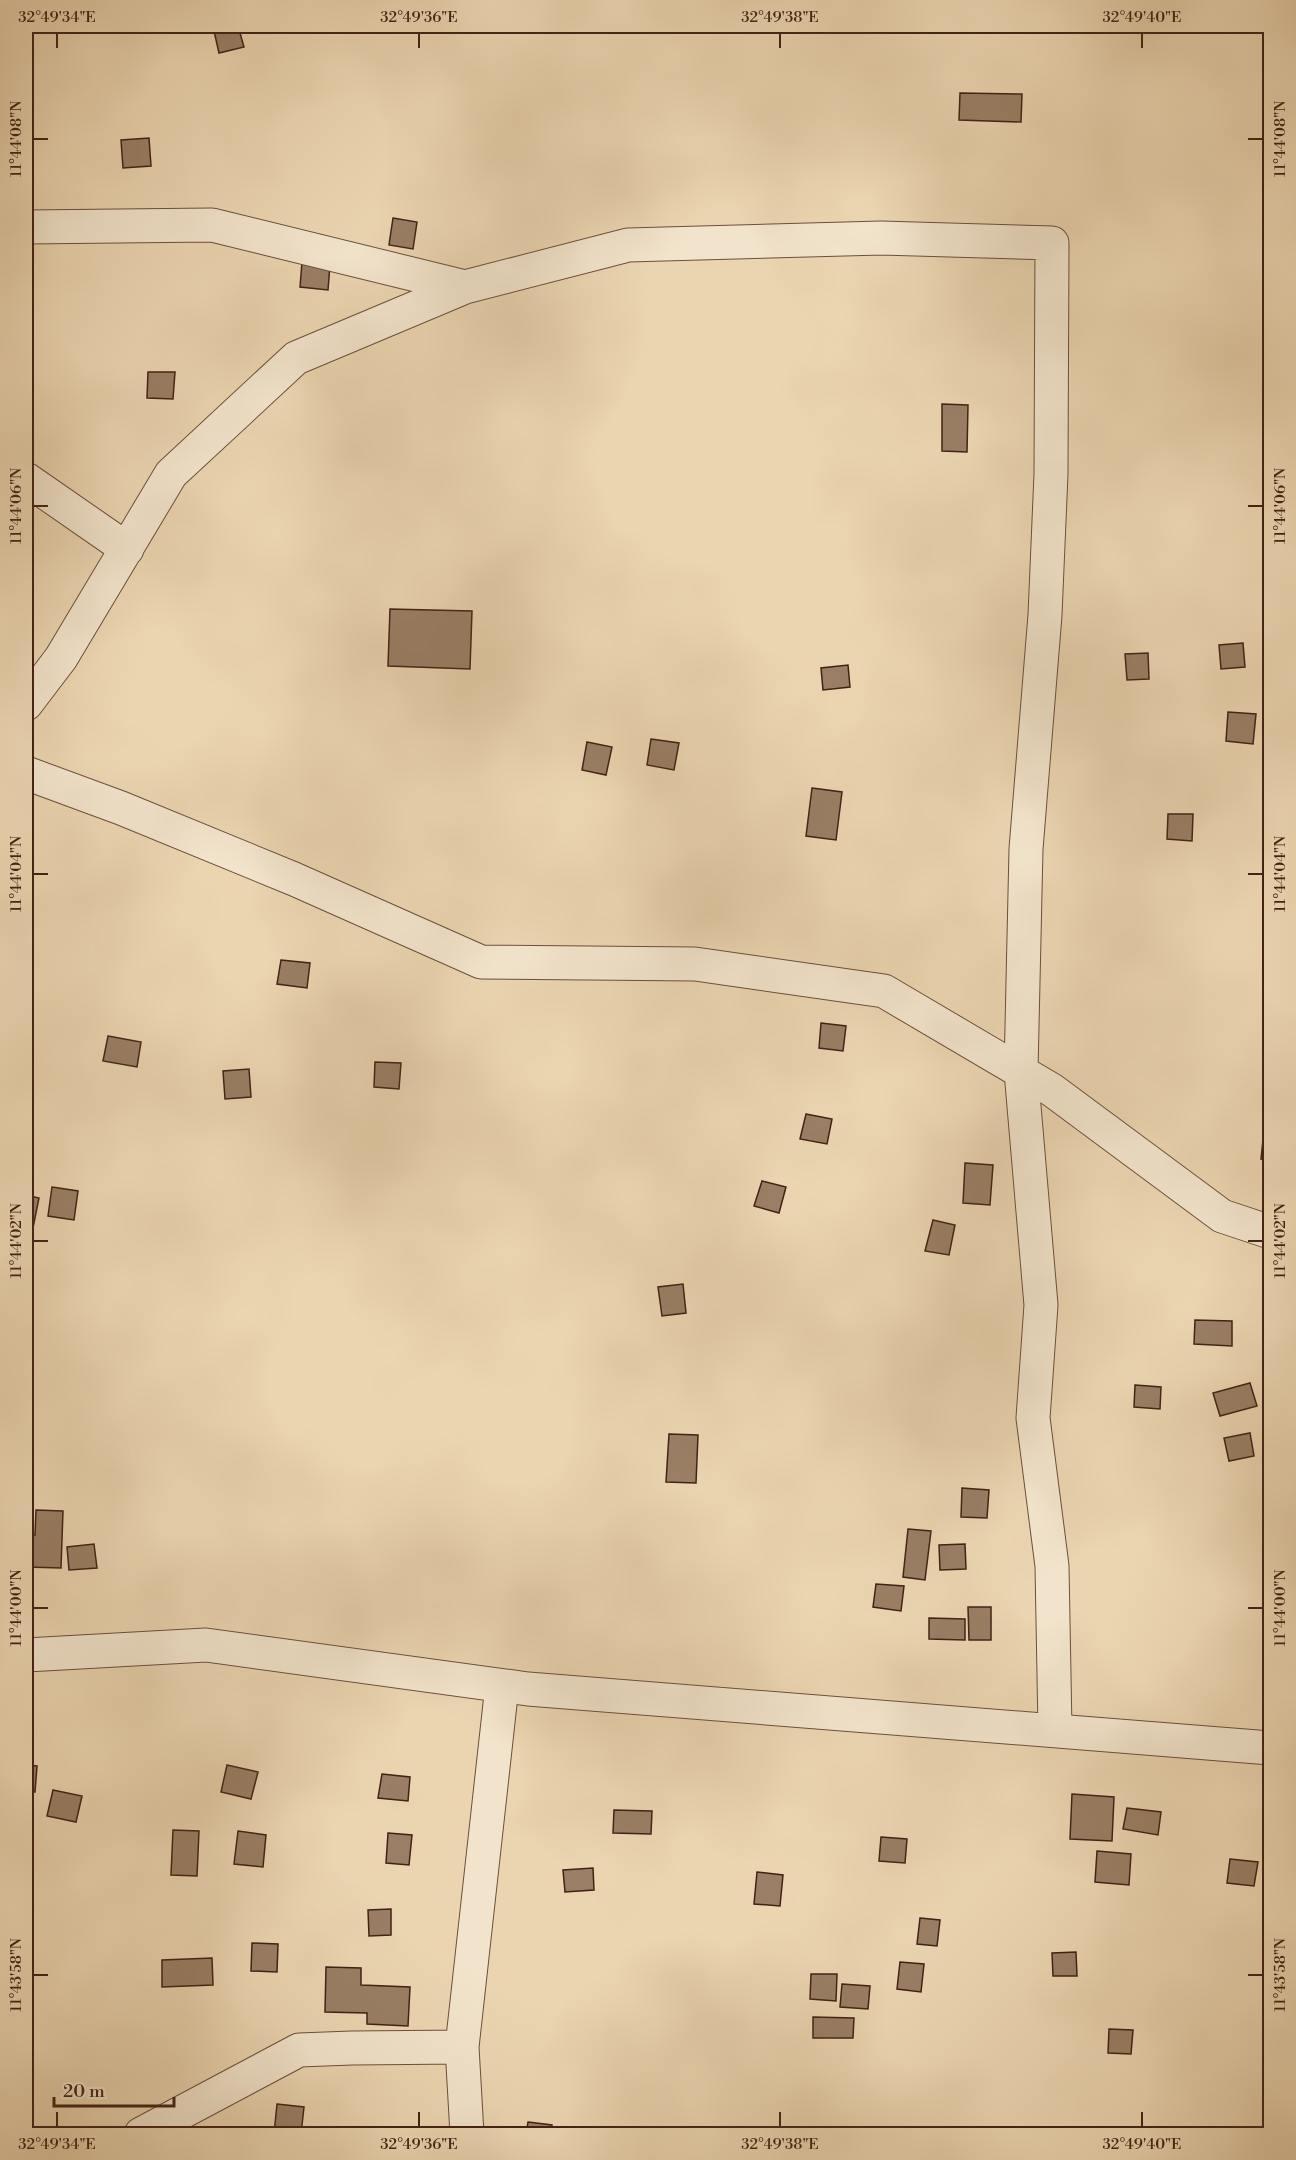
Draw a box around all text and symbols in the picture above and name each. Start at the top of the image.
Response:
text: 32°49'34"E [18,8,96,27]
text: 32°49'36"E [380,8,458,27]
text: 32°49'38"E [741,8,819,27]
text: 32°49'40"E [1103,8,1181,27]
text: 11°44'08"N [7,101,26,177]
text: 11°44'08"N [1271,101,1290,177]
text: 11°44'06"N [7,468,26,544]
text: 11°44'06"N [1271,468,1290,544]
text: 11°44'04"N [7,836,26,912]
text: 11°44'04"N [1271,836,1290,912]
text: 11°44'02"N [7,1203,26,1279]
text: 11°44'02"N [1271,1203,1290,1279]
text: 11°44'00"N [7,1569,26,1647]
text: 11°44'00"N [1271,1569,1290,1647]
text: 11°43'58"N [7,1938,26,2012]
text: 11°43'58"N [1271,1938,1290,2012]
scale bar [54,2070,174,2108]
text: 20 m [63,2080,105,2103]
text: 32°49'34"E [18,2135,96,2154]
text: 32°49'36"E [380,2135,458,2154]
text: 32°49'38"E [741,2135,819,2154]
text: 32°49'40"E [1103,2135,1181,2154]

